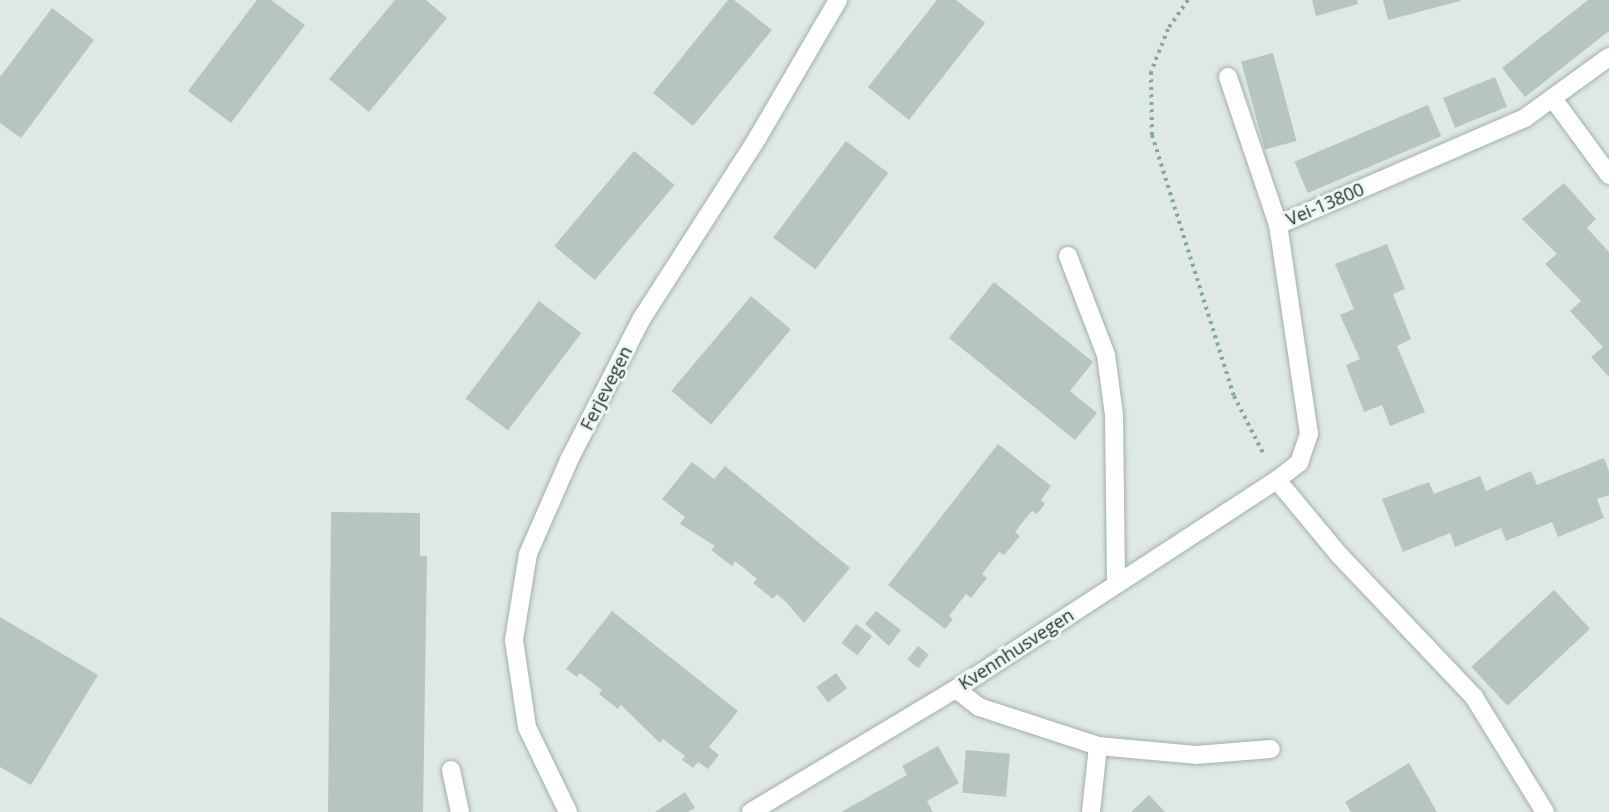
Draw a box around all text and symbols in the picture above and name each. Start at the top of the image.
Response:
street label: Vei-13800 [1283,178,1367,230]
street label: Ferjevegen [576,342,636,434]
street label: Kvennhusvegen [954,604,1078,694]

